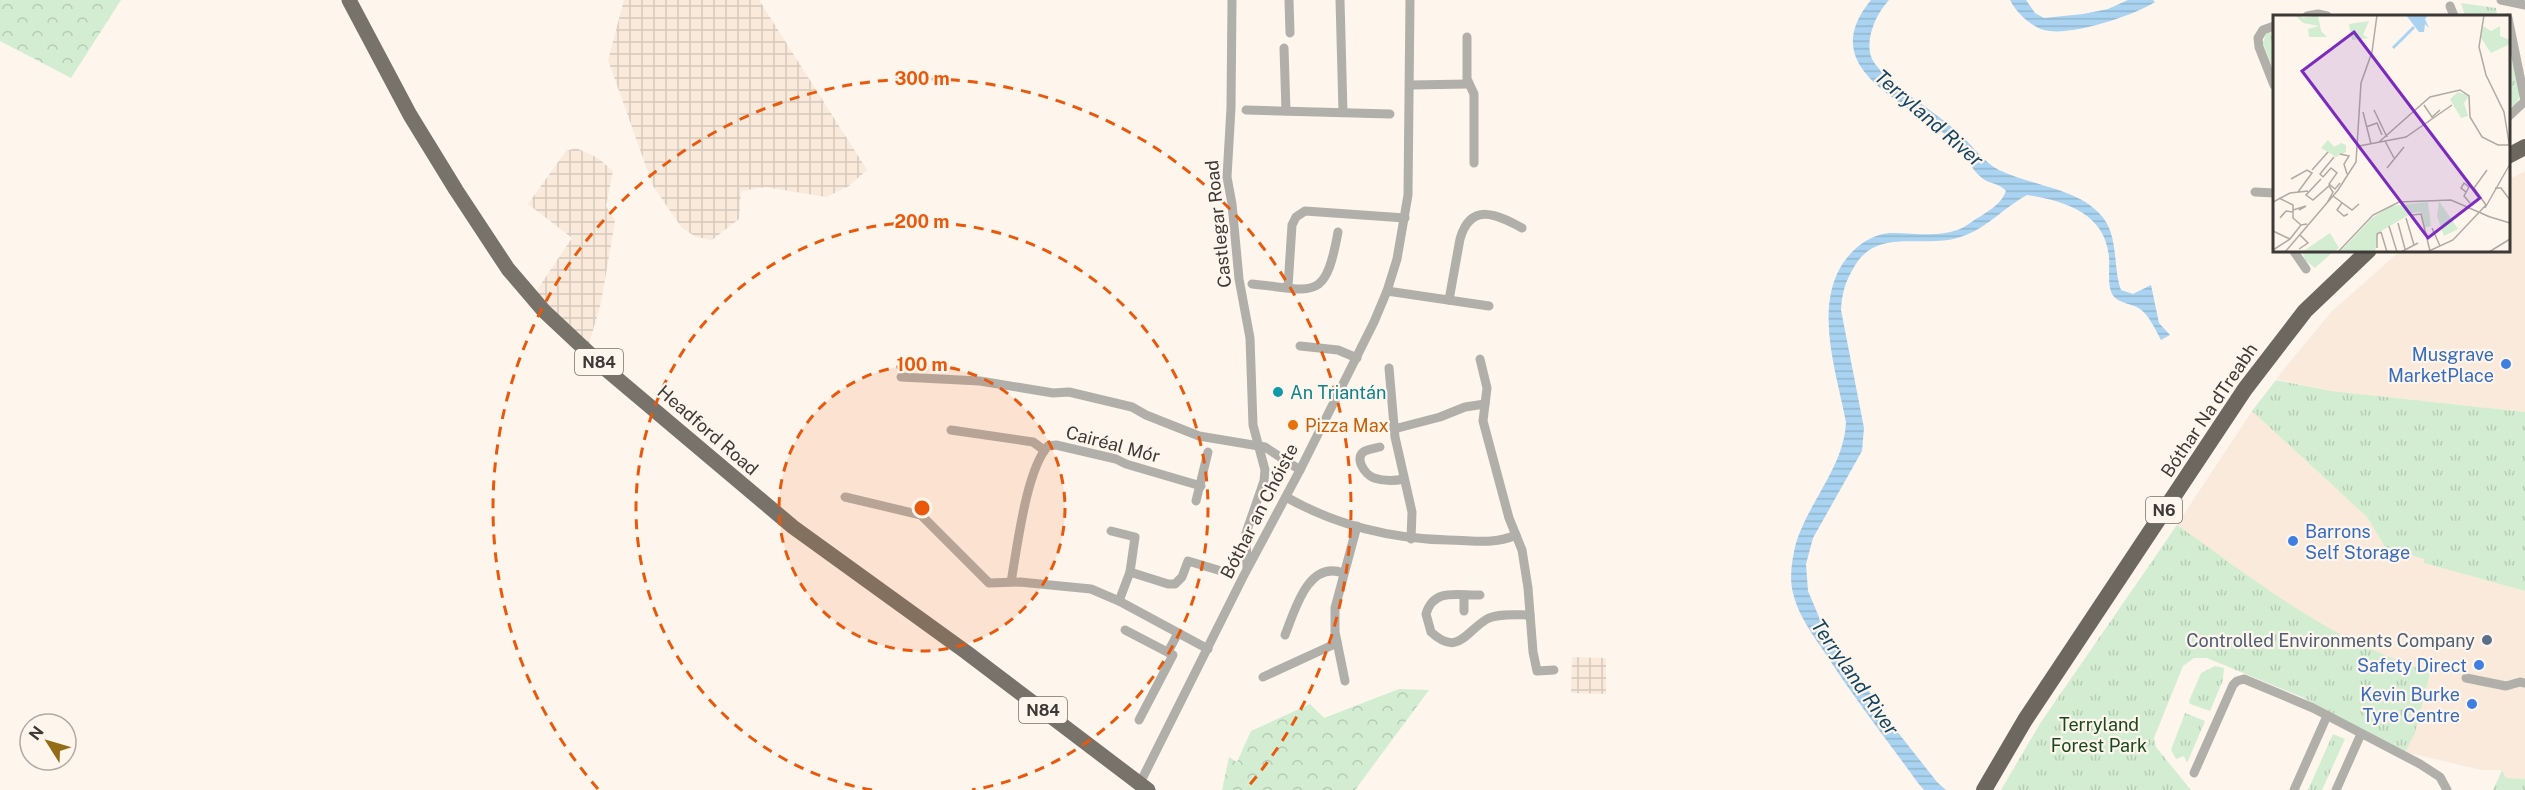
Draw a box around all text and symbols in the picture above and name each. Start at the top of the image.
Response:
inset map [2273,15,2510,252]
water label: Terryland River [1870,64,1989,172]
text: 300 m [894,68,950,89]
street label: Castlegar Road [1201,159,1235,289]
text: 200 m [895,211,949,232]
street label: Bóthar Na dTreabh [2156,339,2262,481]
place label: Musgrave MarketPlace [2388,344,2494,386]
road number: N84 [575,349,623,375]
text: 100 m [896,354,948,375]
marker: Musgrave MarketPlace [2499,357,2513,371]
street label: Headford Road [653,381,763,479]
place label: An Triantán [1290,382,1386,403]
marker: An Triantán [1271,385,1285,399]
place label: Pizza Max [1305,415,1389,436]
marker: Pizza Max [1286,418,1300,432]
street label: Cairéal Mór [1064,421,1162,467]
street label: Bóthar an Chóiste [1216,440,1302,582]
road number: N6 [2146,497,2182,523]
centre of rings [912,498,932,518]
place label: Barrons Self Storage [2305,521,2410,563]
marker: Barrons Self Storage [2286,534,2300,548]
water label: Terryland River [1806,614,1904,740]
place label: Controlled Environments Company [2186,630,2475,651]
marker: Controlled Environments Company [2480,633,2494,647]
place label: Safety Direct [2357,655,2467,676]
marker: Safety Direct [2472,658,2486,672]
place label: Kevin Burke Tyre Centre [2360,684,2460,726]
road number: N84 [1019,697,1067,723]
marker: Kevin Burke Tyre Centre [2465,697,2479,711]
north arrow [18,712,78,772]
park label: Terryland Forest Park [2051,714,2147,756]
text: N [25,723,48,744]

